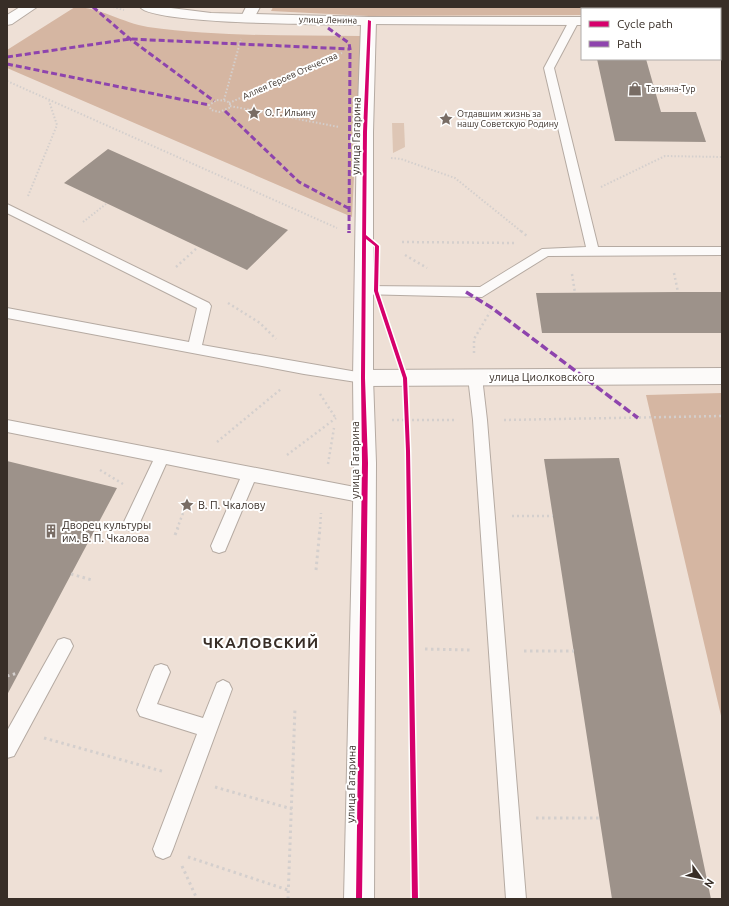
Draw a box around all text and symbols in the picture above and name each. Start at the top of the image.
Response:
legend [581,8,721,60]
street label: улица Ленина [299,14,357,26]
text: Cycle path [617,17,673,30]
text: Path [617,37,642,50]
street label: Аллея Героев Отечества [241,50,339,102]
shop icon: Татьяна-Тур [627,81,643,97]
place label: Татьяна-Тур [646,84,695,94]
street label: улица Гагарина [349,97,363,175]
place icon: О. Г. Ильину [246,105,262,121]
place label: О. Г. Ильину [265,108,316,118]
place label: Отдавшим жизнь за нашу Советскую Родину [457,109,559,129]
place icon: Отдавшим жизнь за нашу Советскую Родину [438,111,454,127]
street label: улица Циолковского [489,371,595,383]
street label: улица Гагарина [349,421,361,499]
place icon: В. П. Чкалову [179,497,195,513]
place label: В. П. Чкалову [198,499,266,511]
place label: Дворец культуры им. В. П. Чкалова [62,519,151,544]
building icon: Дворец культуры им. В. П. Чкалова [43,523,59,539]
district label: ЧКАЛОВСКИЙ [203,633,319,651]
street label: улица Гагарина [344,745,358,823]
north arrow [681,858,721,898]
text: N [702,877,717,890]

